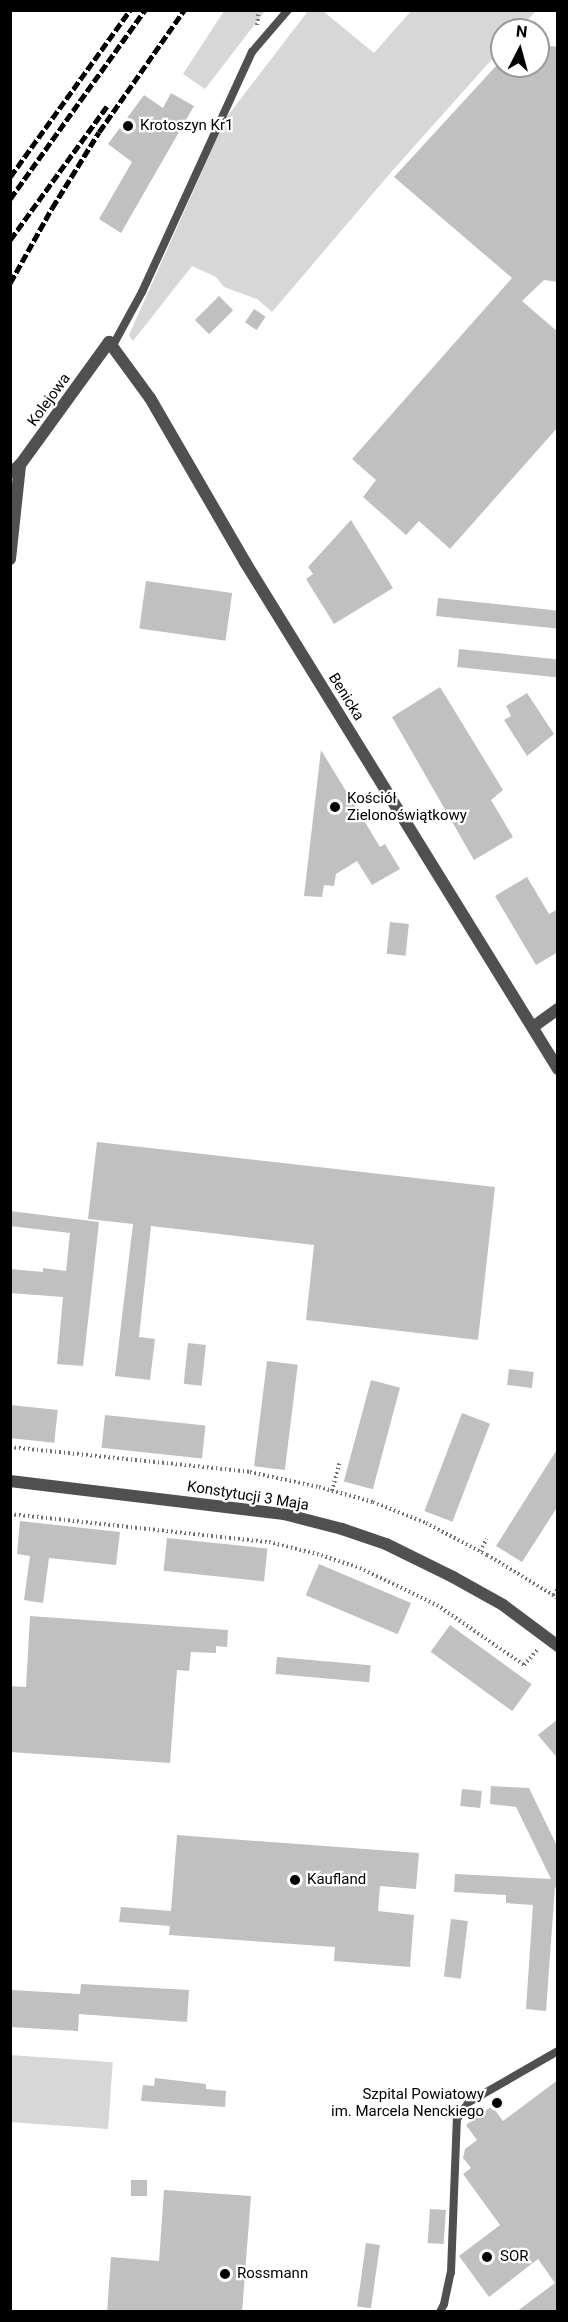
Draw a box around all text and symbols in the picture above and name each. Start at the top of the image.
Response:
north arrow [490,18,550,78]
text: N [515,22,528,42]
place label: Krotoszyn Kr1 [140,117,233,135]
marker: Krotoszyn Kr1 [121,119,135,133]
street label: Kolejowa [24,370,74,430]
street label: Benicka [324,670,368,724]
place label: Kościół Zielonoświątkowy [347,789,467,824]
marker: Kościół Zielonoświątkowy [328,800,342,814]
street label: Konstytucji 3 Maja [186,1477,310,1515]
place label: Kaufland [307,1871,366,1889]
marker: Kaufland [288,1873,302,1887]
place label: Szpital Powiatowy im. Marcela Nenckiego [331,2085,484,2120]
marker: Szpital Powiatowy im. Marcela Nenckiego [488,2094,506,2112]
marker: SOR [478,2248,496,2266]
place label: SOR [500,2248,528,2266]
place label: Rossmann [237,2265,308,2283]
marker: Rossmann [218,2267,232,2281]

